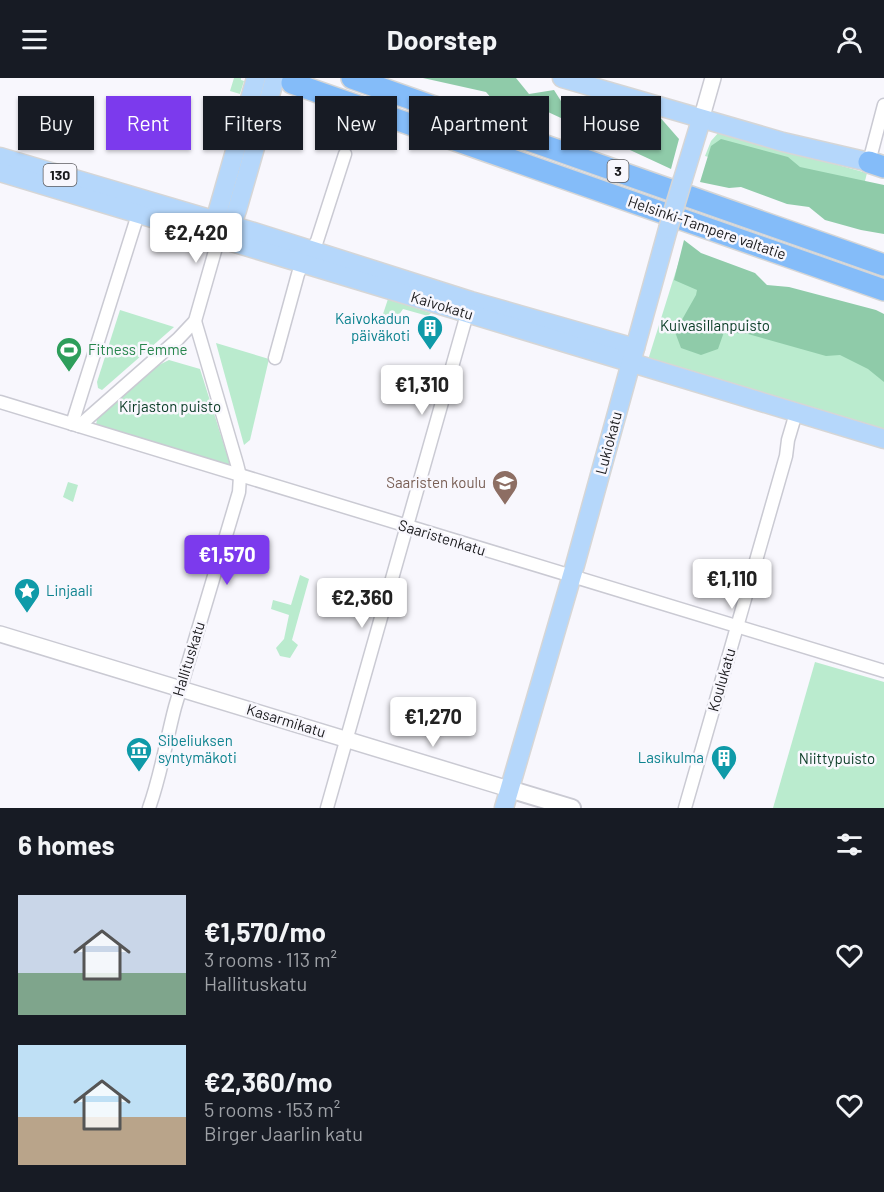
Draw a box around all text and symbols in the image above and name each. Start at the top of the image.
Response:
icon: menu [18,23,51,56]
text: Doorstep [387,23,497,55]
icon: person [833,23,866,56]
chip: Buy [18,96,94,150]
chip: Rent [106,96,191,150]
chip: Filters [203,96,303,150]
chip: New [315,96,397,150]
chip: Apartment [409,96,549,150]
chip: House [561,96,661,150]
road number: 3 [608,160,628,182]
road number: 130 [44,164,76,186]
street label: Helsinki-Tampere valtatie [626,191,789,263]
pin: €2,420 [147,213,245,264]
text: €2,420 [164,220,228,244]
street label: Kaivokatu [409,287,476,323]
place label: Kaivokadun päiväkoti [335,309,410,344]
building icon: Kaivokadun päiväkoti [415,313,445,351]
park label: Kuivasillanpuisto [660,316,770,334]
sports icon: Fitness Femme [54,335,84,373]
place label: Fitness Femme [88,340,187,358]
pin: €1,310 [373,365,471,416]
text: €1,310 [395,372,449,396]
park label: Kirjaston puisto [119,397,221,415]
street label: Lukiokatu [591,409,625,476]
school or university icon: Saaristen koulu [490,468,520,506]
place label: Saaristen koulu [386,473,486,491]
street label: Saaristenkatu [396,515,488,559]
pin: €1,570 [178,535,276,586]
text: €1,570 [198,542,256,566]
pin: €1,110 [683,559,781,610]
text: €1,110 [707,566,757,590]
place icon: Linjaali [12,576,42,614]
pin: €2,360 [313,578,411,629]
place label: Linjaali [46,581,93,599]
text: €2,360 [331,585,393,609]
street label: Hallituskatu [168,619,208,698]
street label: Koulukatu [703,646,739,714]
pin: €1,270 [384,697,482,748]
street label: Kasarmikatu [245,699,328,741]
text: €1,270 [404,704,462,728]
place label: Sibeliuksen syntymäkoti [158,731,237,766]
museum icon: Sibeliuksen syntymäkoti [124,735,154,773]
building icon: Lasikulma [709,743,739,781]
place label: Lasikulma [638,748,704,766]
park label: Niittypuisto [799,749,875,767]
icon: filters [833,828,866,861]
text: 6 homes [18,829,115,860]
text: €1,570/mo [204,916,326,947]
icon: home [66,919,138,991]
icon: heart [833,939,866,972]
text: 3 rooms · 113 m² [204,947,337,971]
text: Hallituskatu [204,971,307,995]
text: €2,360/mo [204,1066,332,1097]
icon: home [66,1069,138,1141]
icon: heart [833,1089,866,1122]
text: 5 rooms · 153 m² [204,1097,340,1121]
text: Birger Jaarlin katu [204,1121,363,1145]

